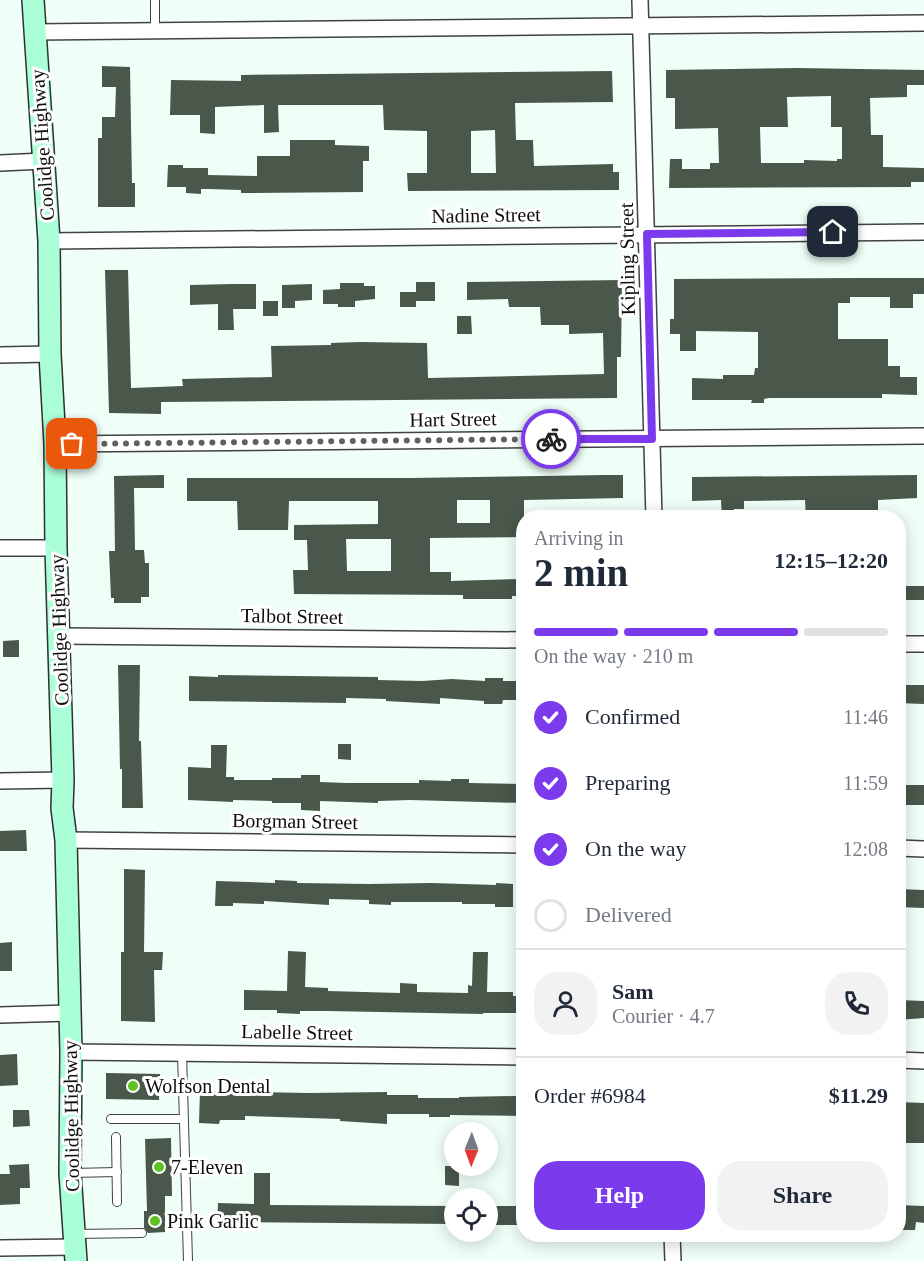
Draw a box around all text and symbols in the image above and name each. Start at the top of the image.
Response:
street label: Coolidge Highway [26,69,59,221]
street label: Kipling Street [615,202,640,316]
street label: Nadine Street [431,203,541,227]
pin [807,206,858,257]
icon: home [816,215,849,248]
street label: Hart Street [409,407,497,431]
courier [521,409,581,469]
pin [46,418,97,469]
icon: bike [535,423,568,456]
icon: bag [55,427,88,460]
text: Arriving in [534,527,623,549]
text: 12:15–12:20 [774,548,888,573]
text: 2 min [534,551,628,594]
street label: Coolidge Highway [45,554,74,706]
street label: Talbot Street [241,604,344,628]
text: On the way · 210 m [534,645,693,667]
icon: check [534,701,567,734]
text: Confirmed [585,704,680,729]
text: 11:46 [843,706,888,728]
icon: check [534,767,567,800]
text: Preparing [585,770,671,795]
text: 11:59 [843,772,888,794]
street label: Borgman Street [232,809,358,834]
icon: check [534,833,567,866]
text: On the way [585,836,686,861]
text: 12:08 [842,838,888,860]
text: Delivered [585,902,672,927]
button: person [534,972,597,1035]
button: phone [825,972,888,1035]
text: Sam [612,979,654,1004]
text: Courier · 4.7 [612,1005,715,1027]
street label: Labelle Street [241,1020,353,1044]
street label: Coolidge Highway [59,1040,84,1192]
place label: Wolfson Dental [145,1075,271,1097]
marker: Wolfson Dental [126,1079,140,1093]
text: Order #6984 [534,1083,646,1108]
text: $11.29 [829,1083,888,1108]
north arrow [444,1122,498,1176]
map controls [444,1122,498,1242]
place label: 7-Eleven [171,1156,243,1178]
marker: 7-Eleven [152,1160,166,1174]
button: Help [534,1161,705,1230]
button: Share [717,1161,888,1230]
button: locate [444,1188,498,1242]
place label: Pink Garlic [167,1210,259,1232]
marker: Pink Garlic [148,1214,162,1228]

